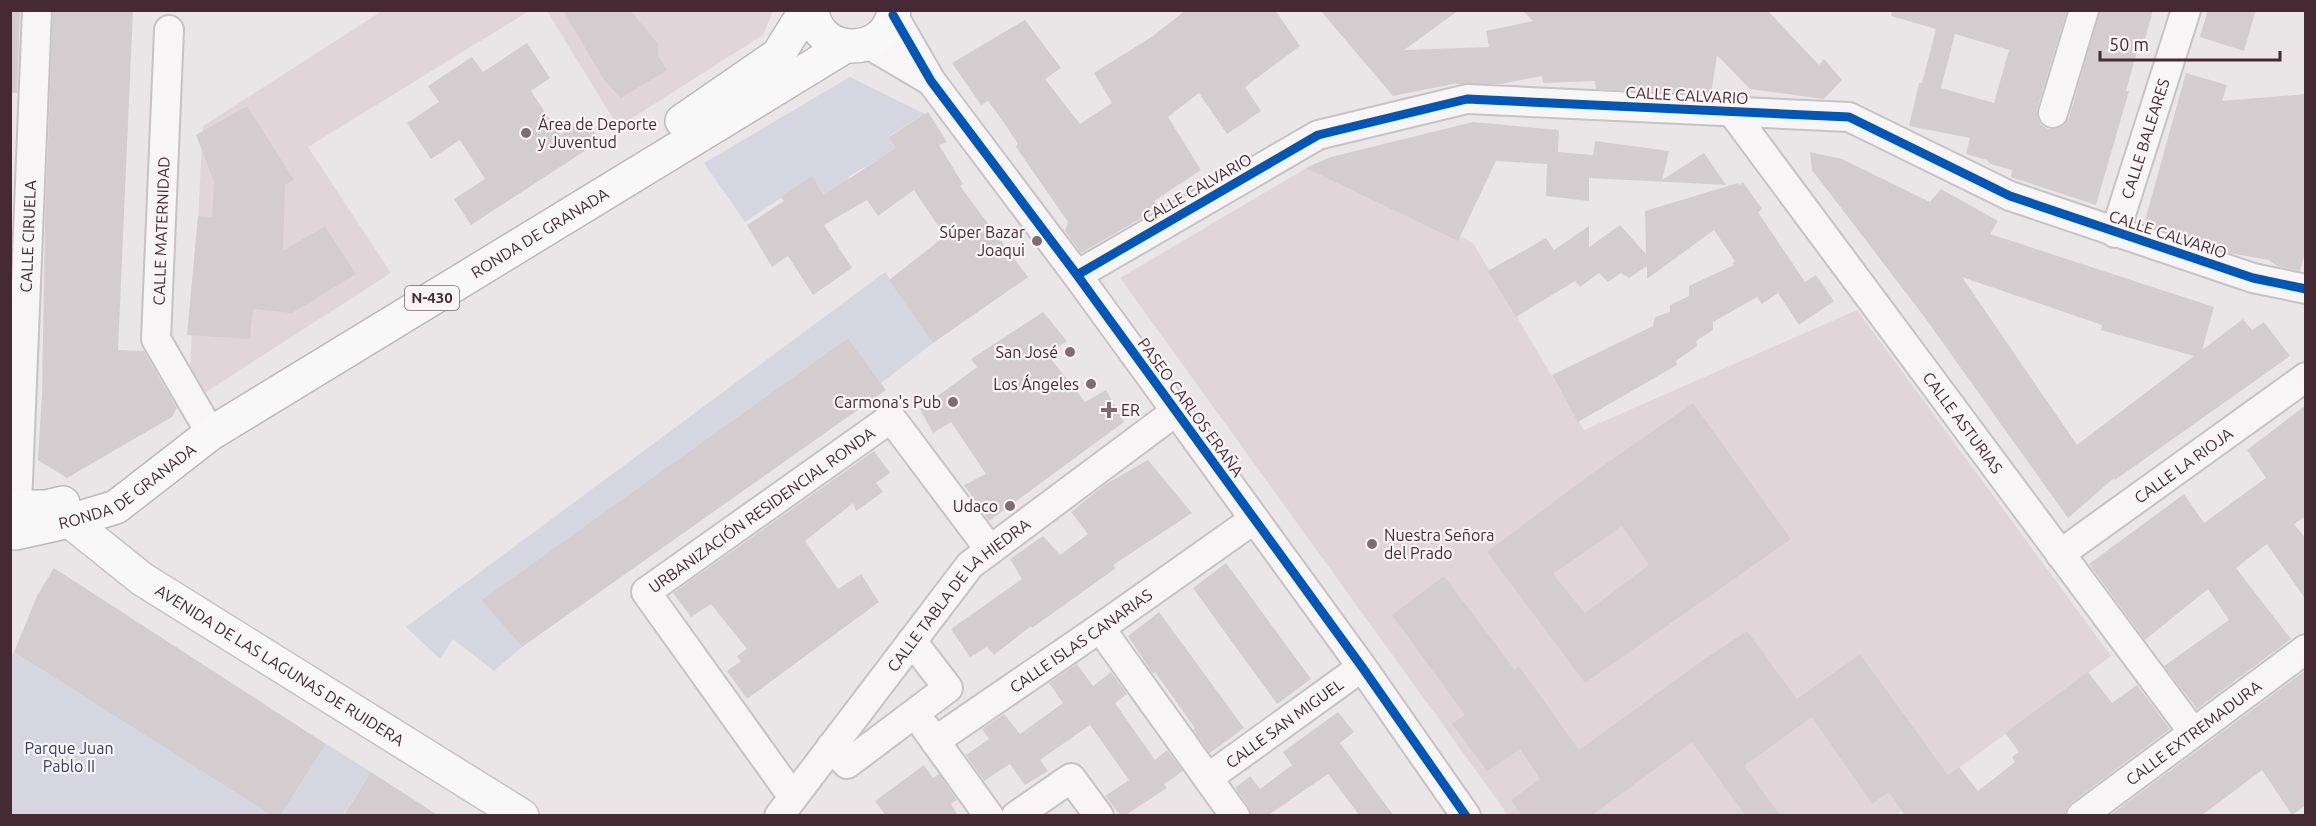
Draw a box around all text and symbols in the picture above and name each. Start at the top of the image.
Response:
scale bar [2100,24,2280,62]
text: 50 m [2109,34,2149,54]
street label: CALLE BALEARES [2117,76,2173,201]
street label: CALLE CALVARIO [1625,83,1749,107]
place label: Área de Deporte y Juventud [538,113,657,151]
marker: Área de Deporte y Juventud [519,126,533,140]
street label: CALLE CALVARIO [1139,149,1255,227]
street label: CALLE MATERNIDAD [149,156,173,306]
street label: CALLE CIRUELA [17,179,39,293]
street label: RONDA DE GRANADA [468,184,612,282]
street label: CALLE CALVARIO [2107,206,2229,262]
place label: Súper Bazar Joaqui [940,223,1025,259]
marker: Súper Bazar Joaqui [1030,234,1044,248]
road number: N-430 [405,286,459,310]
street label: PASEO CARLOS ERAÑA [1135,334,1249,480]
place label: San José [996,343,1058,361]
marker: San José [1063,345,1077,359]
street label: CALLE ASTURIAS [1919,368,2006,477]
place label: Los Ángeles [993,373,1079,393]
marker: Los Ángeles [1084,377,1098,391]
place label: Carmona's Pub [834,393,941,411]
marker: Carmona's Pub [946,395,960,409]
place label: ER [1121,401,1140,419]
marker: ER [1102,403,1116,417]
street label: URBANIZACIÓN RESIDENCIAL RONDA [645,423,878,596]
street label: CALLE LA RIOJA [2131,423,2237,507]
street label: RONDA DE GRANADA [57,439,200,532]
place label: Udaco [953,497,998,515]
marker: Udaco [1003,499,1017,513]
street label: CALLE TABLA DE LA HIEDRA [883,514,1034,675]
place label: Nuestra Señora del Prado [1384,526,1495,562]
marker: Nuestra Señora del Prado [1365,537,1379,551]
street label: AVENIDA DE LAS LAGUNAS DE RUIDERA [153,581,408,750]
street label: CALLE ISLAS CANARIAS [1006,585,1155,696]
street label: CALLE SAN MIGUEL [1222,675,1346,771]
street label: CALLE EXTREMADURA [2122,676,2265,789]
park label: Parque Juan Pablo II [24,739,114,775]

